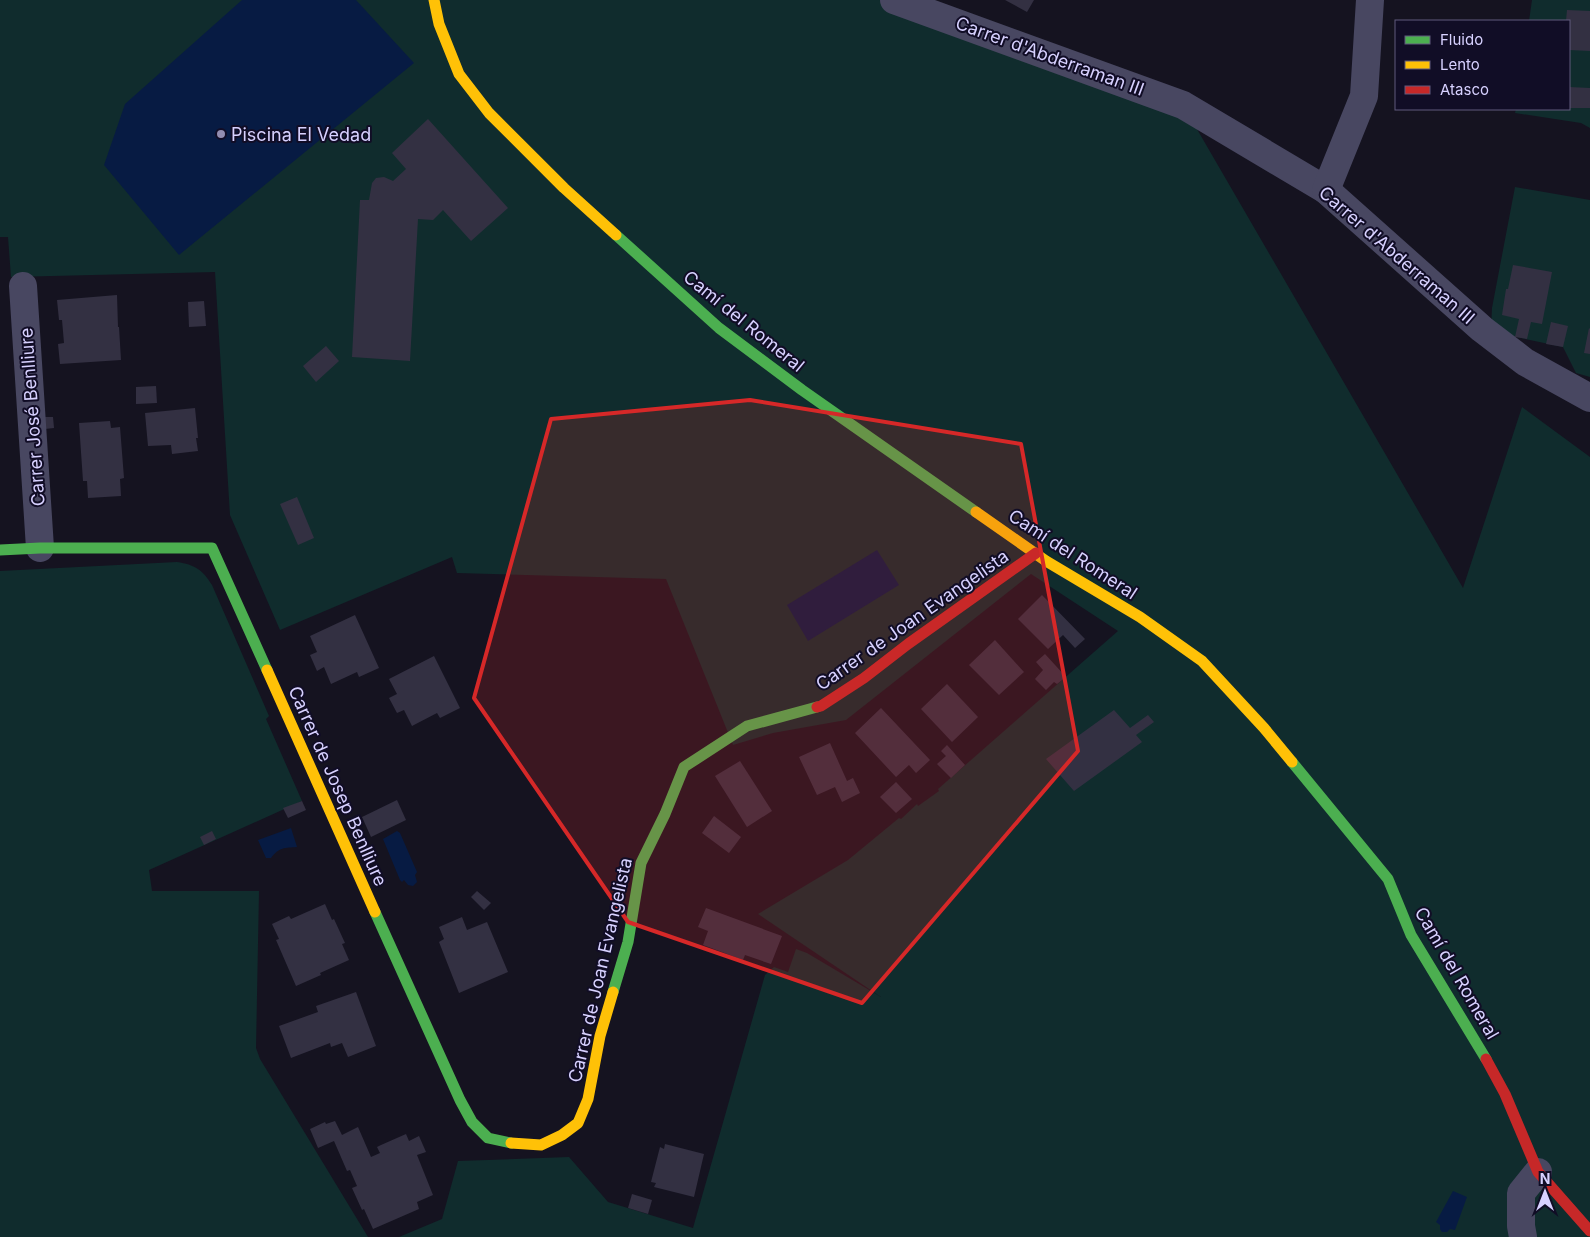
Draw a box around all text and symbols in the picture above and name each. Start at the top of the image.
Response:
street label: Carrer d'Abderraman III [953,12,1147,100]
legend [1395,20,1570,110]
text: Fluido [1440,30,1483,49]
text: Lento [1440,55,1480,74]
text: Atasco [1440,80,1489,99]
place label: Piscina El Vedad [231,124,371,145]
marker: Piscina El Vedad [215,128,227,140]
street label: Carrer d'Abderraman III [1315,182,1479,328]
street label: Camí del Romeral [679,266,809,376]
street label: Carrer José Benlliure [15,327,49,507]
street label: Camí del Romeral [1005,505,1141,603]
street label: Carrer de Joan Evangelista [812,545,1012,695]
street label: Carrer de Josep Benlliure [284,683,392,889]
street label: Carrer de Joan Evangelista [564,855,636,1085]
street label: Camí del Romeral [1411,903,1503,1043]
north arrow [1520,1167,1570,1217]
text: N [1540,1170,1550,1187]

